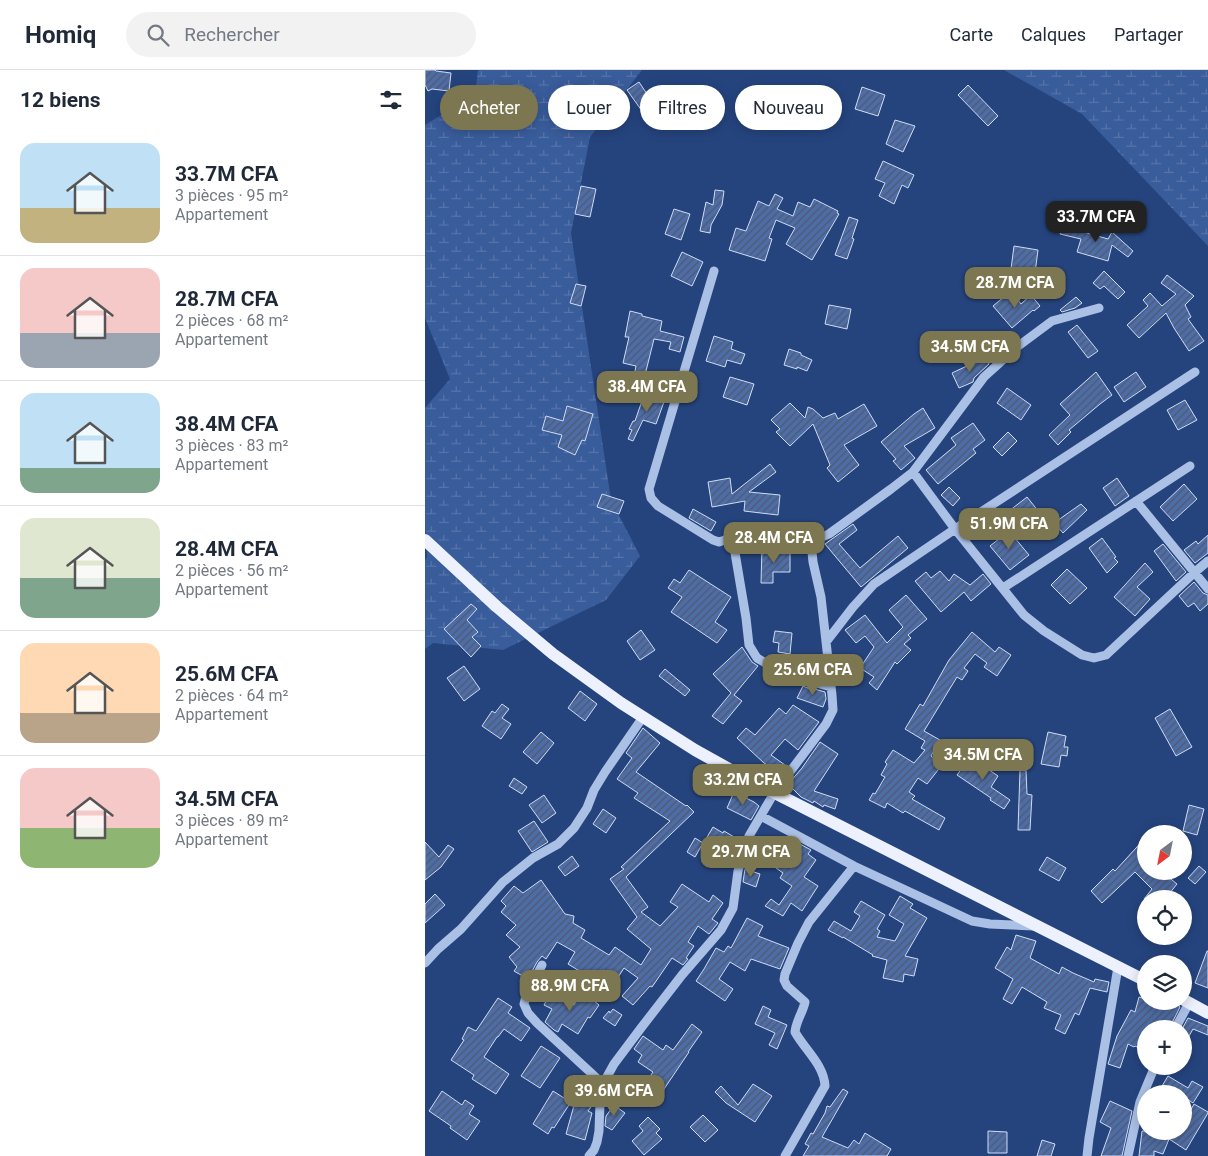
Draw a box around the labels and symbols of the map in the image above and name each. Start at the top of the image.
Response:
pin: 33.7M CFA [1039,200,1153,243]
pin: 28.7M CFA [958,266,1072,309]
pin: 34.5M CFA [913,330,1027,373]
pin: 38.4M CFA [590,370,704,413]
pin: 51.9M CFA [952,508,1066,550]
pin: 28.4M CFA [717,522,831,564]
pin: 25.6M CFA [756,654,870,696]
pin: 34.5M CFA [926,738,1040,781]
pin: 33.2M CFA [686,764,800,806]
north arrow [1137,825,1193,880]
pin: 29.7M CFA [694,836,808,878]
pin: 88.9M CFA [513,970,627,1012]
pin: 39.6M CFA [557,1074,671,1117]

